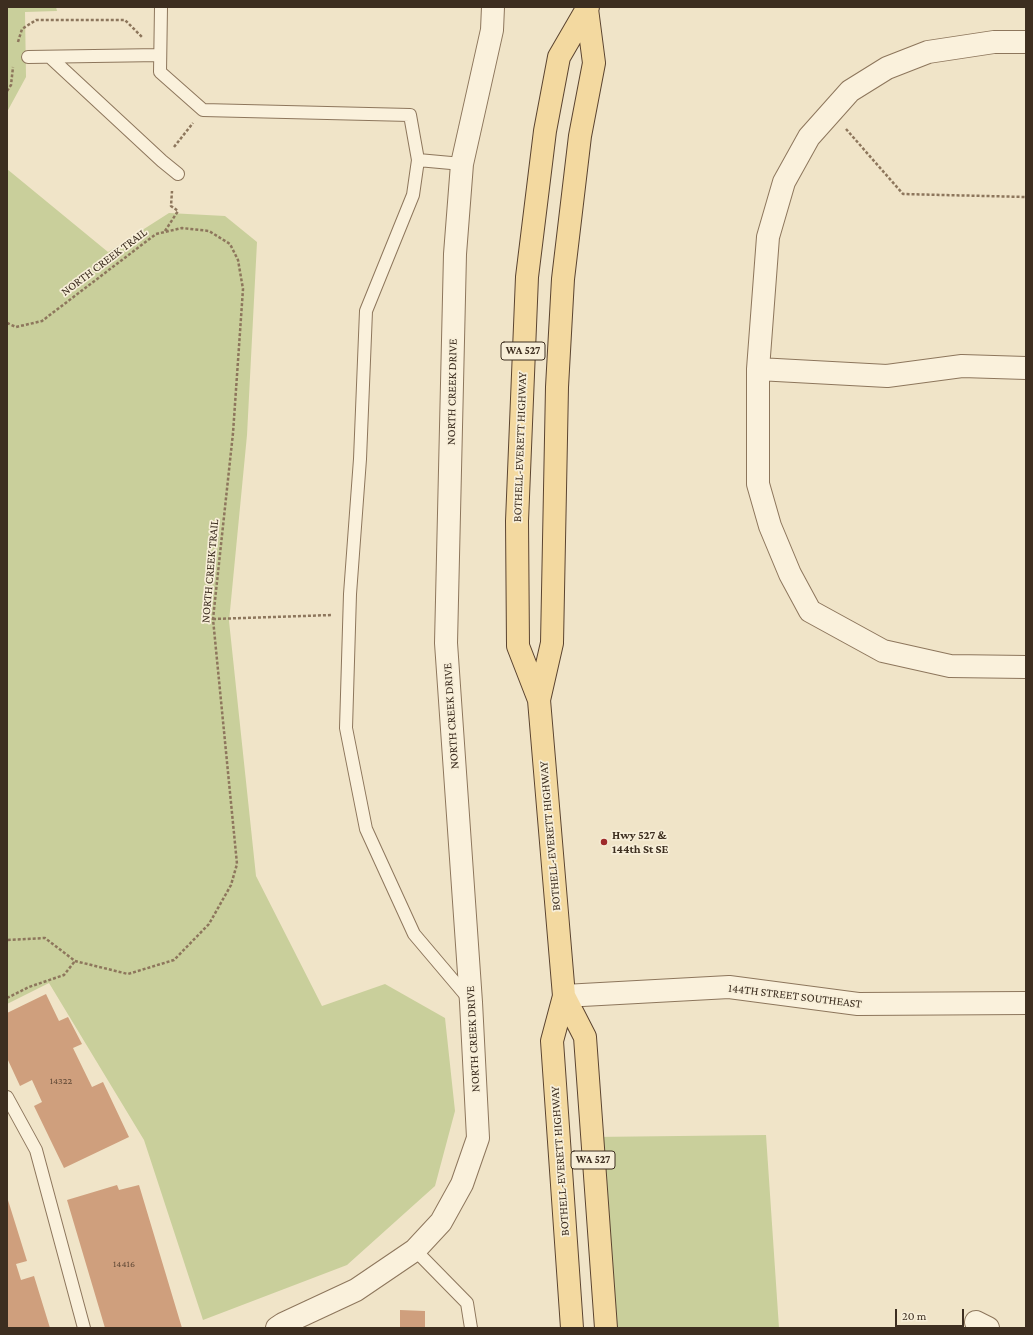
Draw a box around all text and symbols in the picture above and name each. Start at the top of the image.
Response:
street label: NORTH CREEK TRAIL [58,225,150,299]
street label: NORTH CREEK DRIVE [444,339,460,445]
road number: WA 527 [501,342,545,360]
street label: BOTHELL-EVERETT HIGHWAY [510,372,530,522]
street label: NORTH CREEK TRAIL [198,519,222,623]
street label: NORTH CREEK DRIVE [440,662,462,770]
street label: BOTHELL-EVERETT HIGHWAY [536,761,564,911]
place label: Hwy 527 & 144th St SE [612,828,668,856]
marker: Hwy 527 & 144th St SE [599,837,609,847]
street label: 144TH STREET SOUTHEAST [727,981,863,1011]
street label: NORTH CREEK DRIVE [463,985,483,1093]
house number: 14322 [50,1075,72,1087]
street label: BOTHELL-EVERETT HIGHWAY [548,1086,572,1236]
road number: WA 527 [571,1151,615,1169]
house number: 14416 [113,1258,135,1270]
scale bar [897,1301,966,1327]
text: 20 m [902,1309,926,1323]

